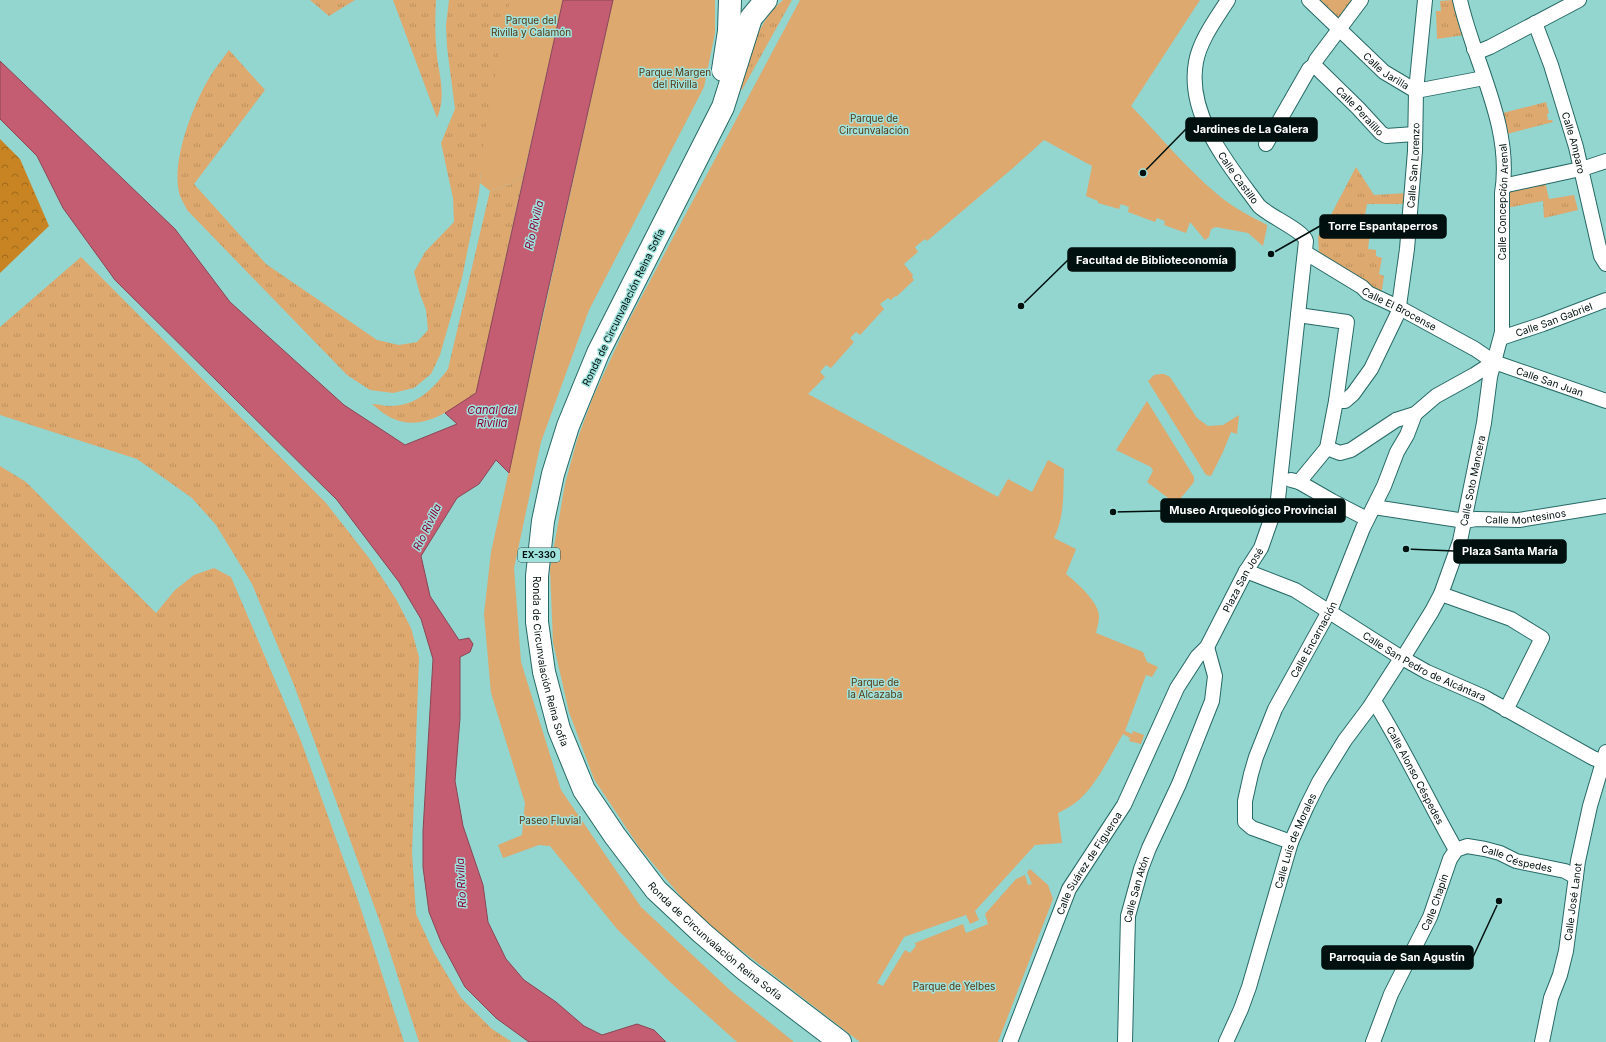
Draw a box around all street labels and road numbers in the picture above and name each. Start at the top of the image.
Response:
street label: Calle Jarilla [1361,49,1411,92]
street label: Calle Peralillo [1334,84,1386,138]
street label: Calle Amparo [1560,110,1588,175]
street label: Calle San Lorenzo [1404,123,1421,209]
street label: Calle Concepción Arenal [1496,143,1510,260]
street label: Calle Castillo [1216,149,1261,206]
street label: Ronda de Circunvalación Reina Sofía [580,226,666,388]
street label: Calle El Brocense [1359,284,1439,333]
street label: Calle San Gabriel [1514,300,1594,339]
street label: Calle San Juan [1515,364,1585,399]
street label: Calle Soto Mancera [1457,434,1487,527]
street label: Calle Montesinos [1485,507,1567,526]
street label: Plaza San José [1220,545,1266,614]
road number: EX-330 [518,548,560,562]
street label: Ronda de Circunvalación Reina Sofía [531,576,571,748]
street label: Calle Encarnación [1288,600,1339,680]
street label: Calle San Pedro de Alcántara [1361,629,1488,703]
street label: Calle Alonso Céspedes [1384,724,1447,826]
street label: Calle Luis de Morales [1272,791,1318,890]
street label: Calle Suárez de Figueroa [1054,809,1124,917]
street label: Calle Céspedes [1480,842,1553,874]
street label: Calle San Atón [1122,854,1152,923]
street label: Calle José Lanot [1561,861,1584,942]
street label: Calle Chapín [1418,872,1450,933]
street label: Ronda de Circunvalación Reina Sofía [646,879,785,1002]

